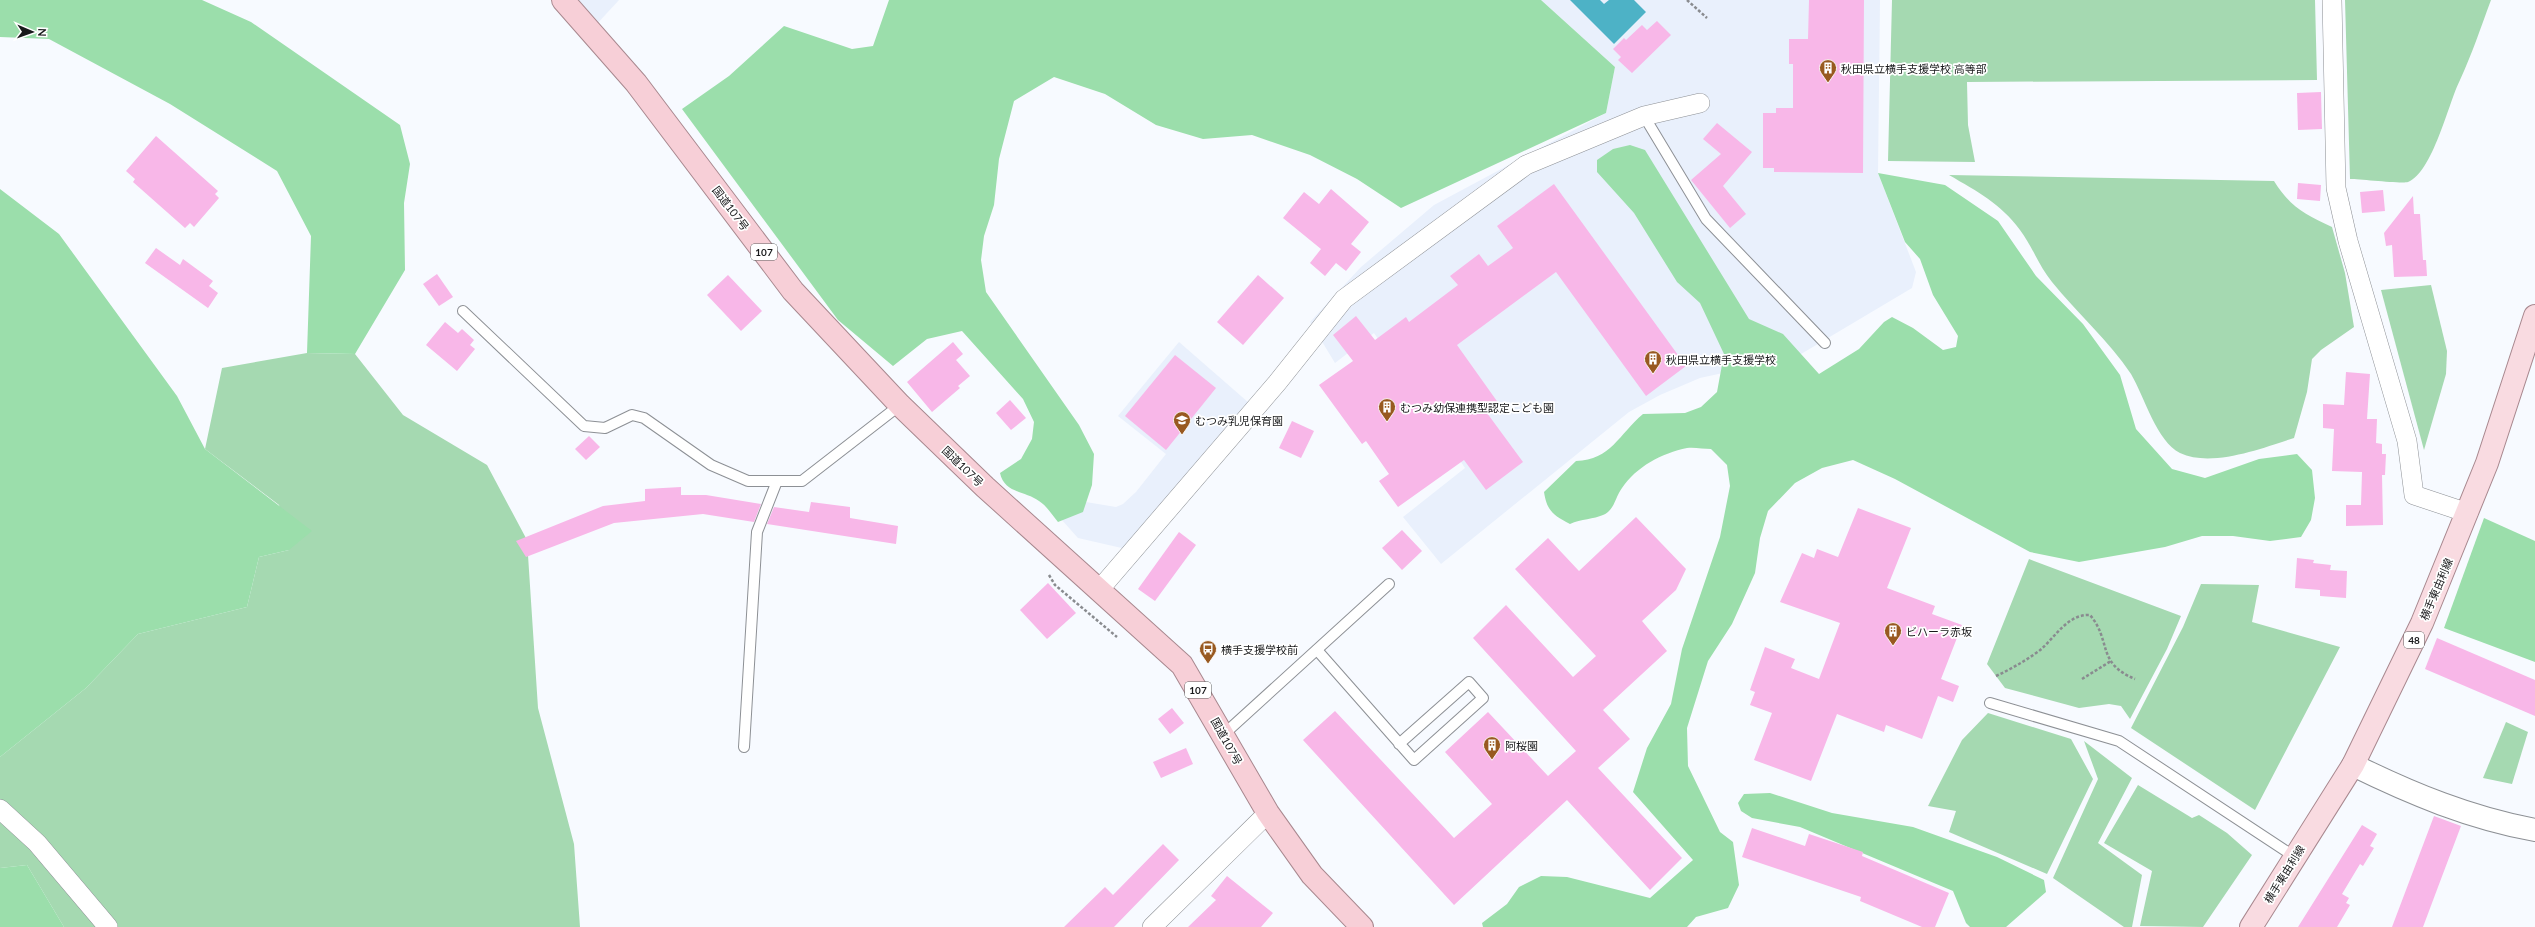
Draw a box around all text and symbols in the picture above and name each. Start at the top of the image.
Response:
north arrow [12,12,52,52]
text: N [36,28,49,37]
building icon: 秋田県立横手支援学校 高等部 [1818,58,1838,83]
place label: 秋田県立横手支援学校 高等部 [1841,62,1987,75]
street label: 国道107号 [710,183,752,233]
road number: 107 [751,244,777,260]
building icon: 秋田県立横手支援学校 [1643,349,1663,374]
place label: 秋田県立横手支援学校 [1666,353,1776,366]
building icon: むつみ幼保連携型認定こども園 [1377,397,1397,422]
place label: むつみ幼保連携型認定こども園 [1400,401,1554,414]
school or university icon: むつみ乳児保育園 [1172,410,1192,435]
place label: むつみ乳児保育園 [1195,414,1283,427]
street label: 国道107号 [940,443,986,489]
street label: 横手東由利線 [2417,556,2455,622]
building icon: ビハーラ赤坂 [1883,621,1903,646]
place label: ビハーラ赤坂 [1906,625,1972,638]
road number: 48 [2404,632,2424,648]
bus stop icon: 横手支援学校前 [1198,639,1218,664]
place label: 横手支援学校前 [1221,643,1298,656]
road number: 107 [1185,682,1211,698]
street label: 国道107号 [1209,715,1245,767]
building icon: 阿桜園 [1482,735,1502,760]
place label: 阿桜園 [1505,739,1538,752]
street label: 横手東由利線 [2261,843,2307,905]

